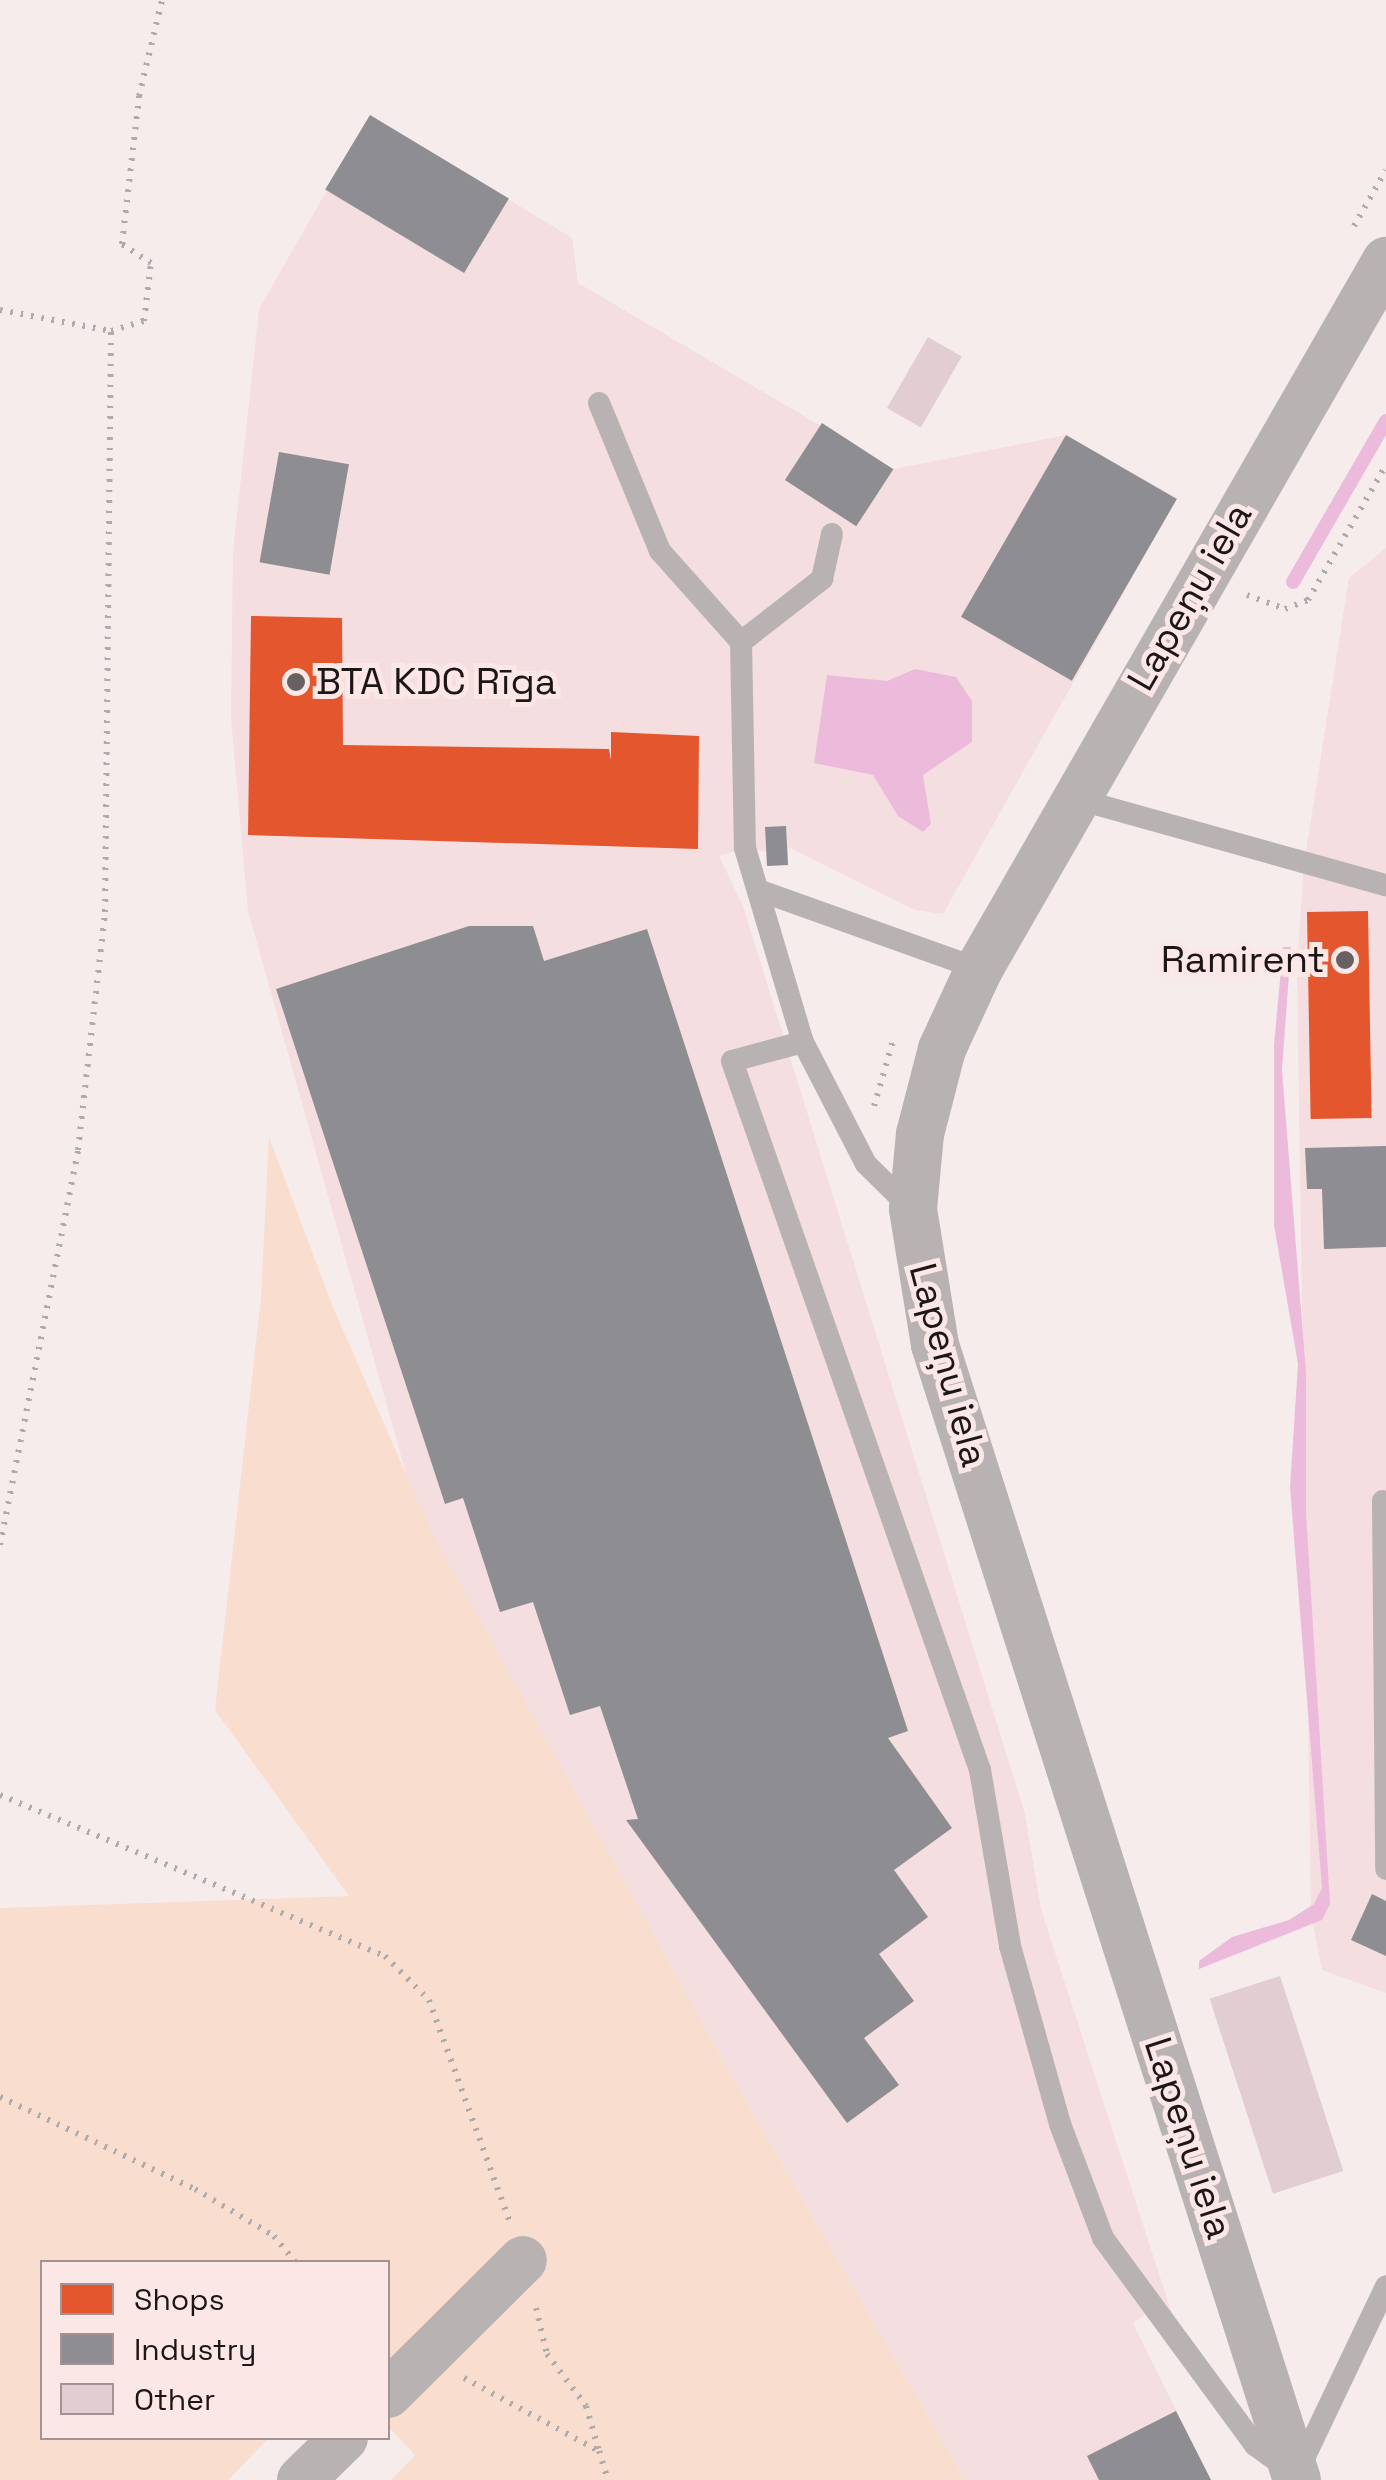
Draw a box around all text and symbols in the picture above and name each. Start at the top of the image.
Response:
street label: Lapeņu iela [1118,495,1262,699]
place label: BTA KDC Rīga [316,659,557,705]
marker: BTA KDC Rīga [285,671,307,693]
place label: Ramirent [1161,937,1325,983]
marker: Ramirent [1334,949,1356,971]
street label: Lapeņu iela [899,1258,997,1472]
street label: Lapeņu iela [1134,2032,1242,2244]
legend [40,2260,390,2440]
text: Shops [134,2280,224,2319]
text: Industry [134,2330,256,2369]
text: Other [134,2380,215,2419]

